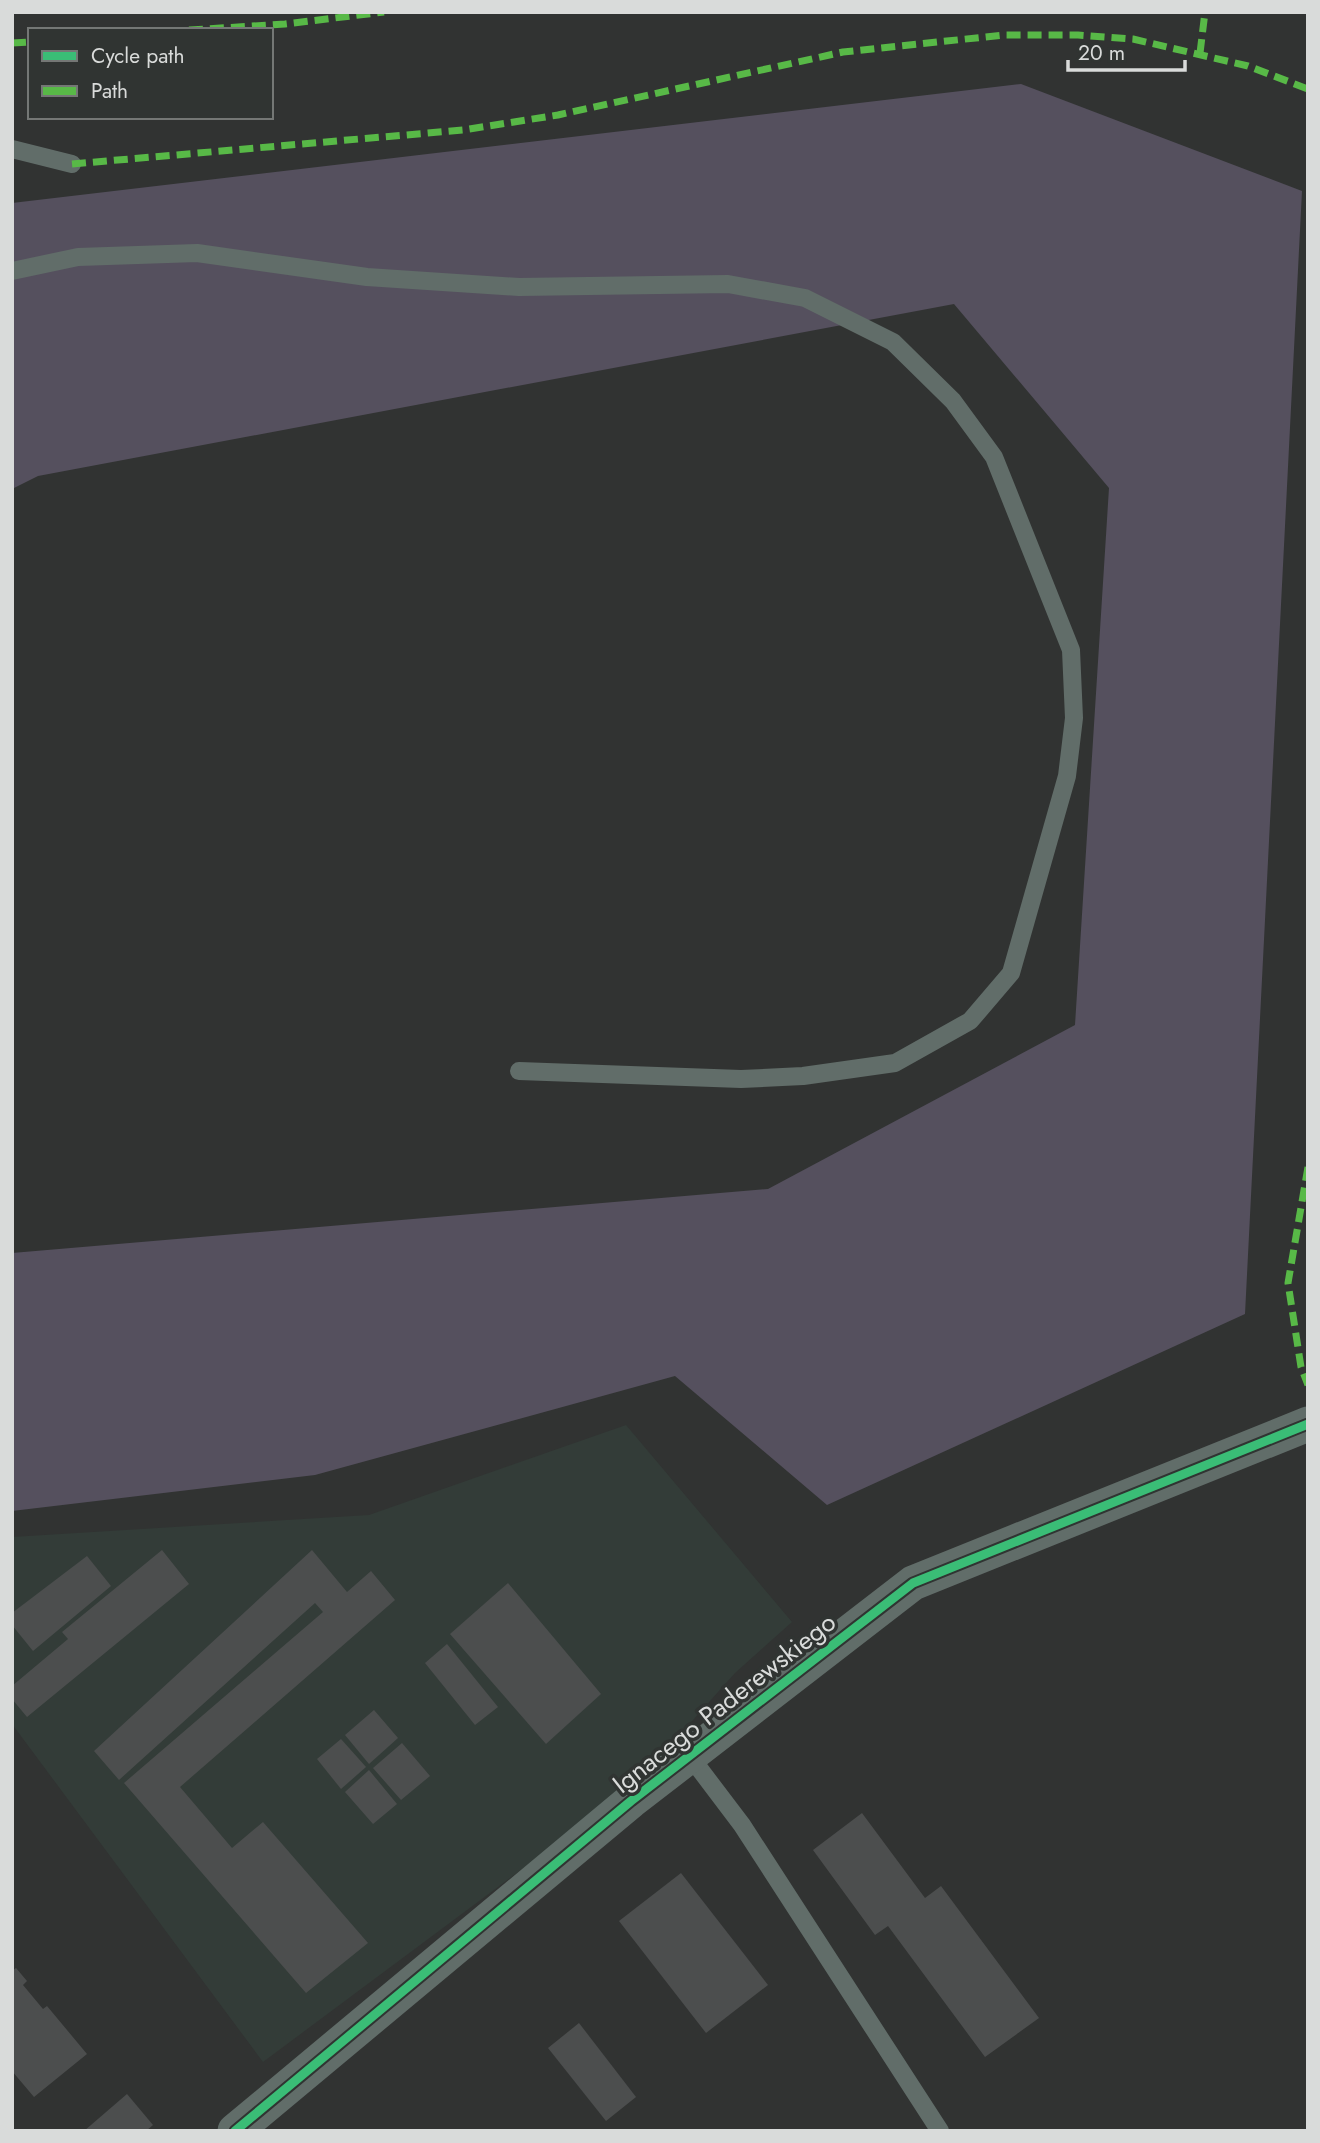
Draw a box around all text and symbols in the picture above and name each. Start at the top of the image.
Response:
legend [28,28,273,119]
scale bar [1068,28,1185,72]
text: 20 m [1078,38,1125,68]
text: Cycle path [91,41,184,71]
text: Path [91,76,128,106]
street label: Ignacego Paderewskiego [604,1604,844,1802]

